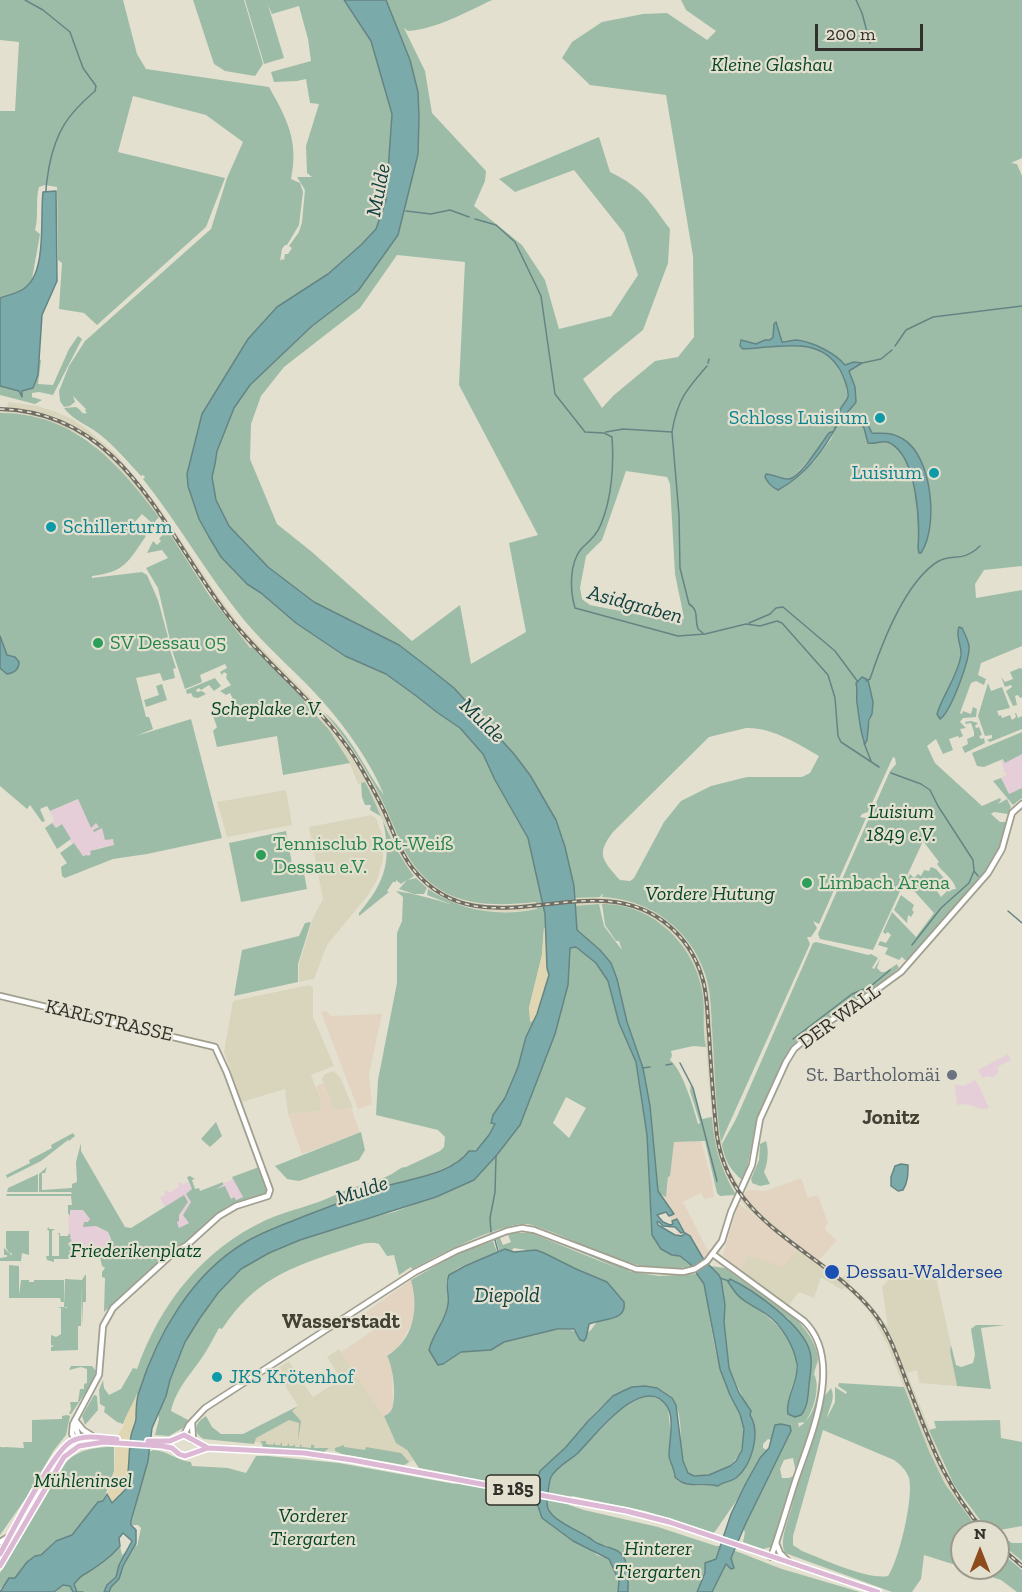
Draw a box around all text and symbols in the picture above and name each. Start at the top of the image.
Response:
scale bar [818,12,926,50]
text: 200 m [826,23,876,45]
park label: Kleine Glashau [711,53,833,77]
water label: Mulde [362,161,396,219]
place label: Schloss Luisium [729,406,868,430]
marker: Schloss Luisium [873,411,887,425]
place label: Luisium [852,461,922,485]
marker: Luisium [927,466,941,480]
place label: Schillerturm [63,515,172,539]
marker: Schillerturm [44,520,58,534]
water label: Asidgraben [585,580,685,630]
place label: SV Dessau 05 [110,631,226,655]
marker: SV Dessau 05 [91,636,105,650]
water label: Mulde [454,693,510,749]
park label: Scheplake e.V. [211,697,323,721]
park label: Luisium 1849 e.V. [866,800,936,847]
place label: Tennisclub Rot-Weiß Dessau e.V. [273,832,453,879]
marker: Tennisclub Rot-Weiß Dessau e.V. [254,848,268,862]
place label: Limbach Arena [819,871,950,895]
marker: Limbach Arena [800,876,814,890]
park label: Vordere Hutung [645,882,775,906]
street label: DER WALL [795,979,885,1055]
street label: KARLSTRASSE [43,995,175,1047]
place label: St. Bartholomäi [806,1063,940,1087]
marker: St. Bartholomäi [945,1068,959,1082]
district label: Jonitz [862,1105,920,1131]
water label: Mulde [333,1171,391,1211]
park label: Friederikenplatz [70,1239,202,1263]
place label: Dessau-Waldersee [846,1260,1003,1284]
marker: Dessau-Waldersee [823,1263,841,1281]
water label: Diepold [474,1283,540,1309]
district label: Wasserstadt [282,1309,400,1335]
place label: JKS Krötenhof [229,1365,354,1389]
marker: JKS Krötenhof [210,1370,224,1384]
park label: Mühleninsel [34,1469,132,1493]
road number: B 185 [486,1475,540,1505]
park label: Vorderer Tiergarten [270,1504,356,1551]
north arrow [950,1520,1010,1580]
text: N [974,1524,986,1543]
park label: Hinterer Tiergarten [615,1537,701,1584]

